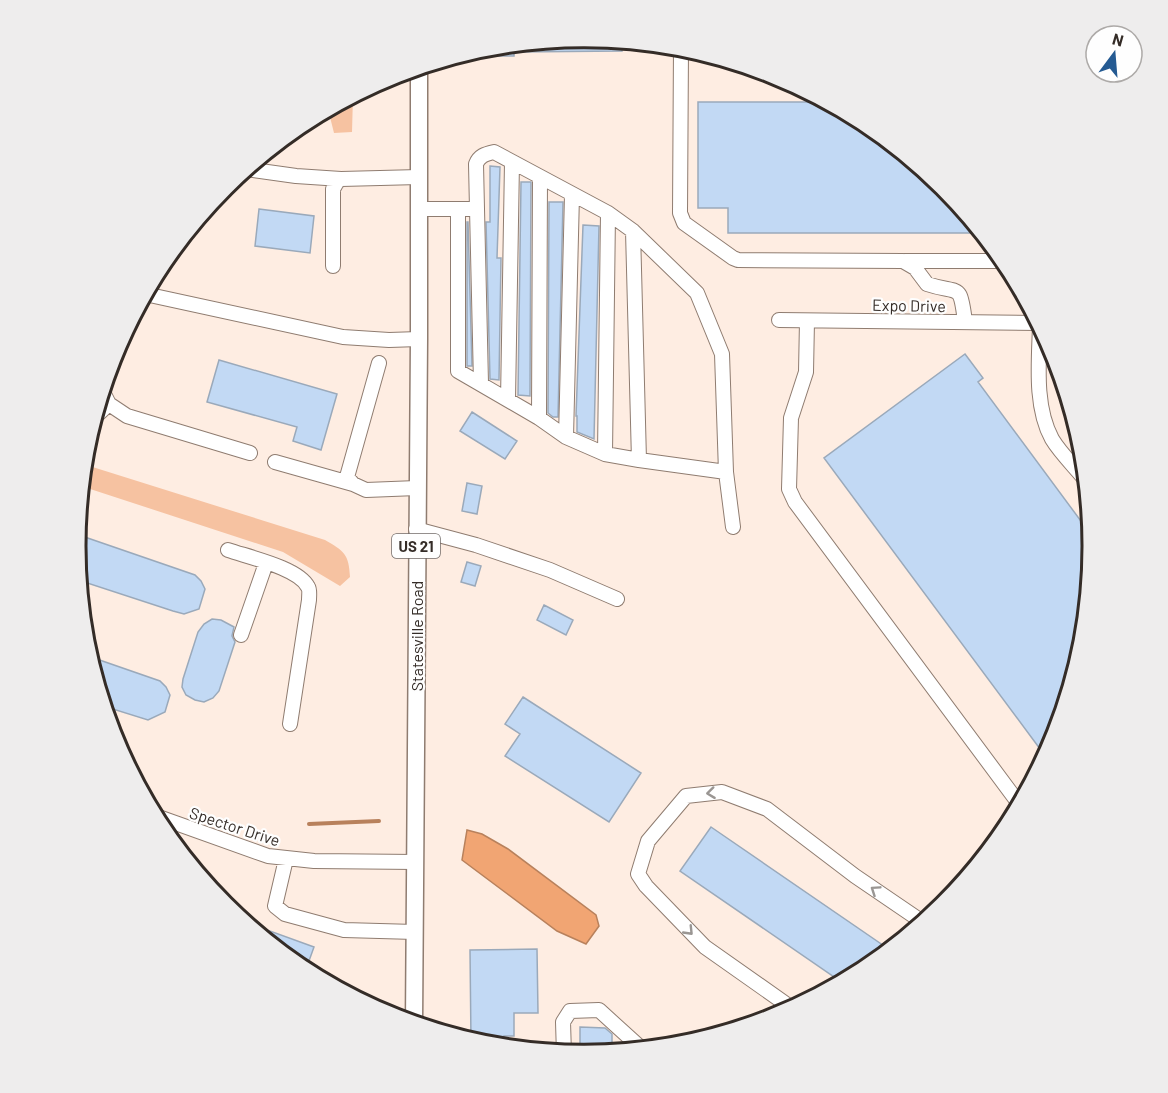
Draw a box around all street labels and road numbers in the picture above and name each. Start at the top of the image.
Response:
street label: Expo Drive [872,295,946,315]
road number: US 21 [392,534,440,558]
street label: Statesville Road [407,581,426,691]
street label: Spector Drive [187,802,283,850]

